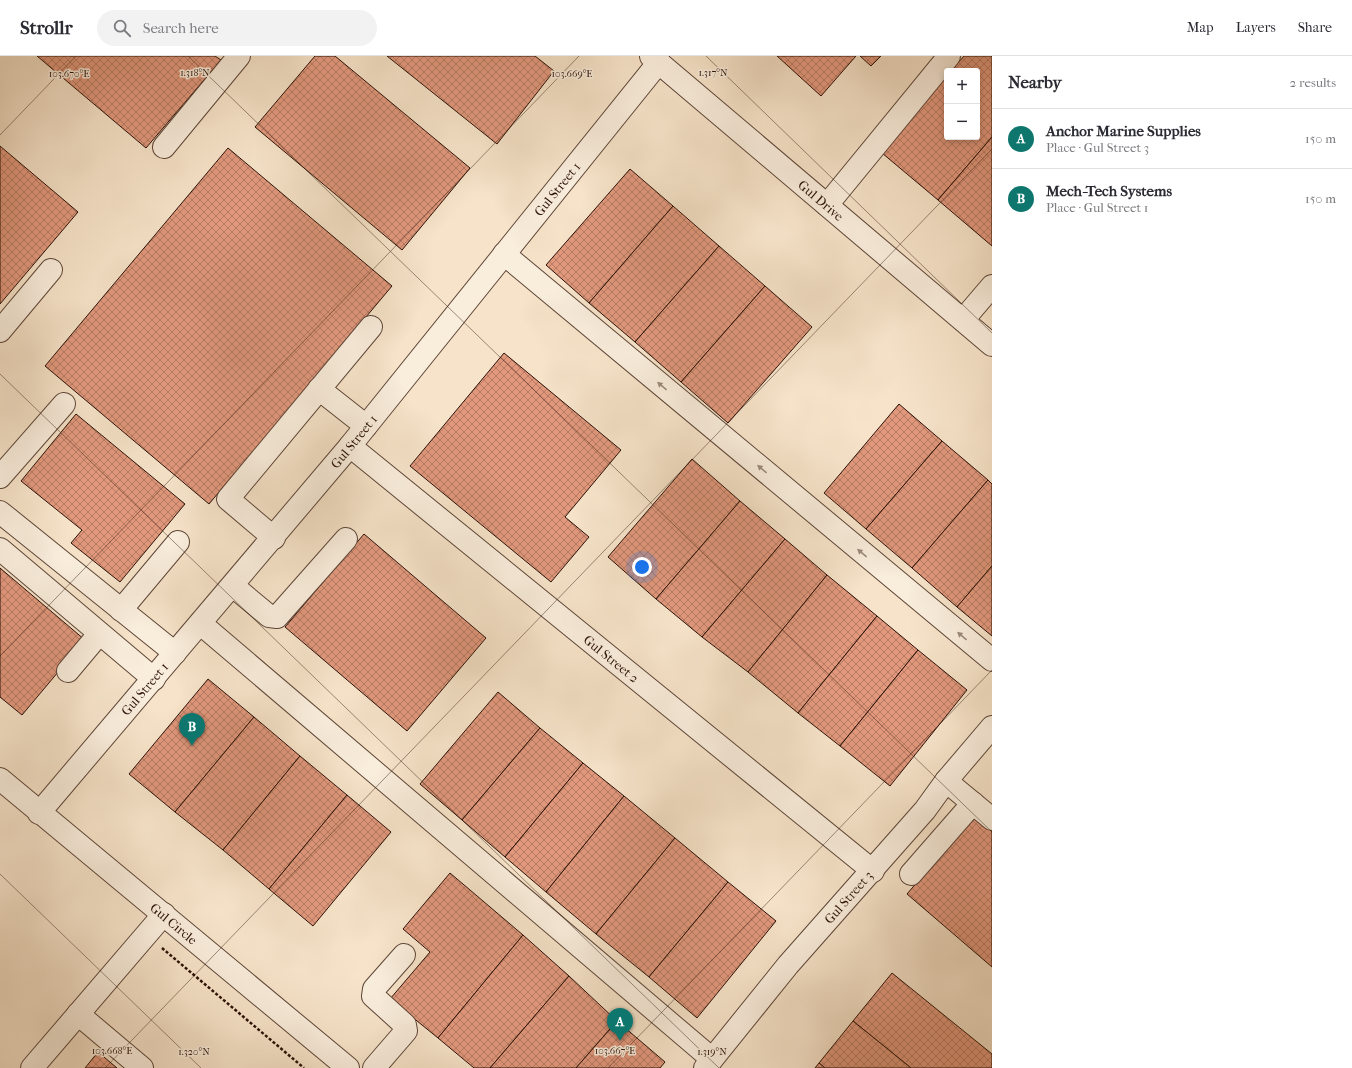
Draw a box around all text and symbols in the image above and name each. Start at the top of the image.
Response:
search box [97,10,377,46]
text: Strollr [20,17,73,39]
icon: search [111,17,133,39]
text: Search here [143,19,219,37]
text: Map [1187,19,1214,36]
text: Layers [1236,19,1276,36]
text: Share [1298,19,1332,36]
text: 1.318°N [180,67,210,79]
text: 1.317°N [698,67,728,79]
text: 103.670°E [49,68,89,80]
text: 103.669°E [552,68,592,80]
map controls [944,68,980,140]
button: + [944,68,980,104]
text: Nearby [1008,72,1062,92]
text: 2 results [1290,75,1336,90]
button: − [944,104,980,140]
text: Anchor Marine Supplies [1046,122,1201,140]
text: A [1017,131,1025,146]
text: 150 m [1305,131,1336,146]
text: Place · Gul Street 3 [1046,140,1149,155]
street label: Gul Street 1 [531,159,583,219]
street label: Gul Drive [795,177,847,224]
text: Mech-Tech Systems [1046,182,1172,200]
text: B [1017,191,1025,206]
text: 150 m [1305,191,1336,206]
text: Place · Gul Street 1 [1046,200,1149,215]
one-way arrow [657,382,668,391]
street label: Gul Street 1 [328,412,380,471]
one-way arrow [757,465,767,474]
one-way arrow [857,548,867,557]
your location [632,557,652,577]
one-way arrow [957,631,967,640]
street label: Gul Street 2 [581,632,642,686]
street label: Gul Street 1 [118,659,171,719]
pin: B [179,713,205,746]
street label: Gul Street 3 [821,868,876,927]
street label: Gul Circle [147,900,201,948]
pin: A [607,1008,633,1041]
text: 103.668°E [92,1045,132,1057]
text: 103.667°E [595,1045,635,1057]
text: 1.320°N [178,1046,210,1058]
text: 1.319°N [697,1046,727,1058]

